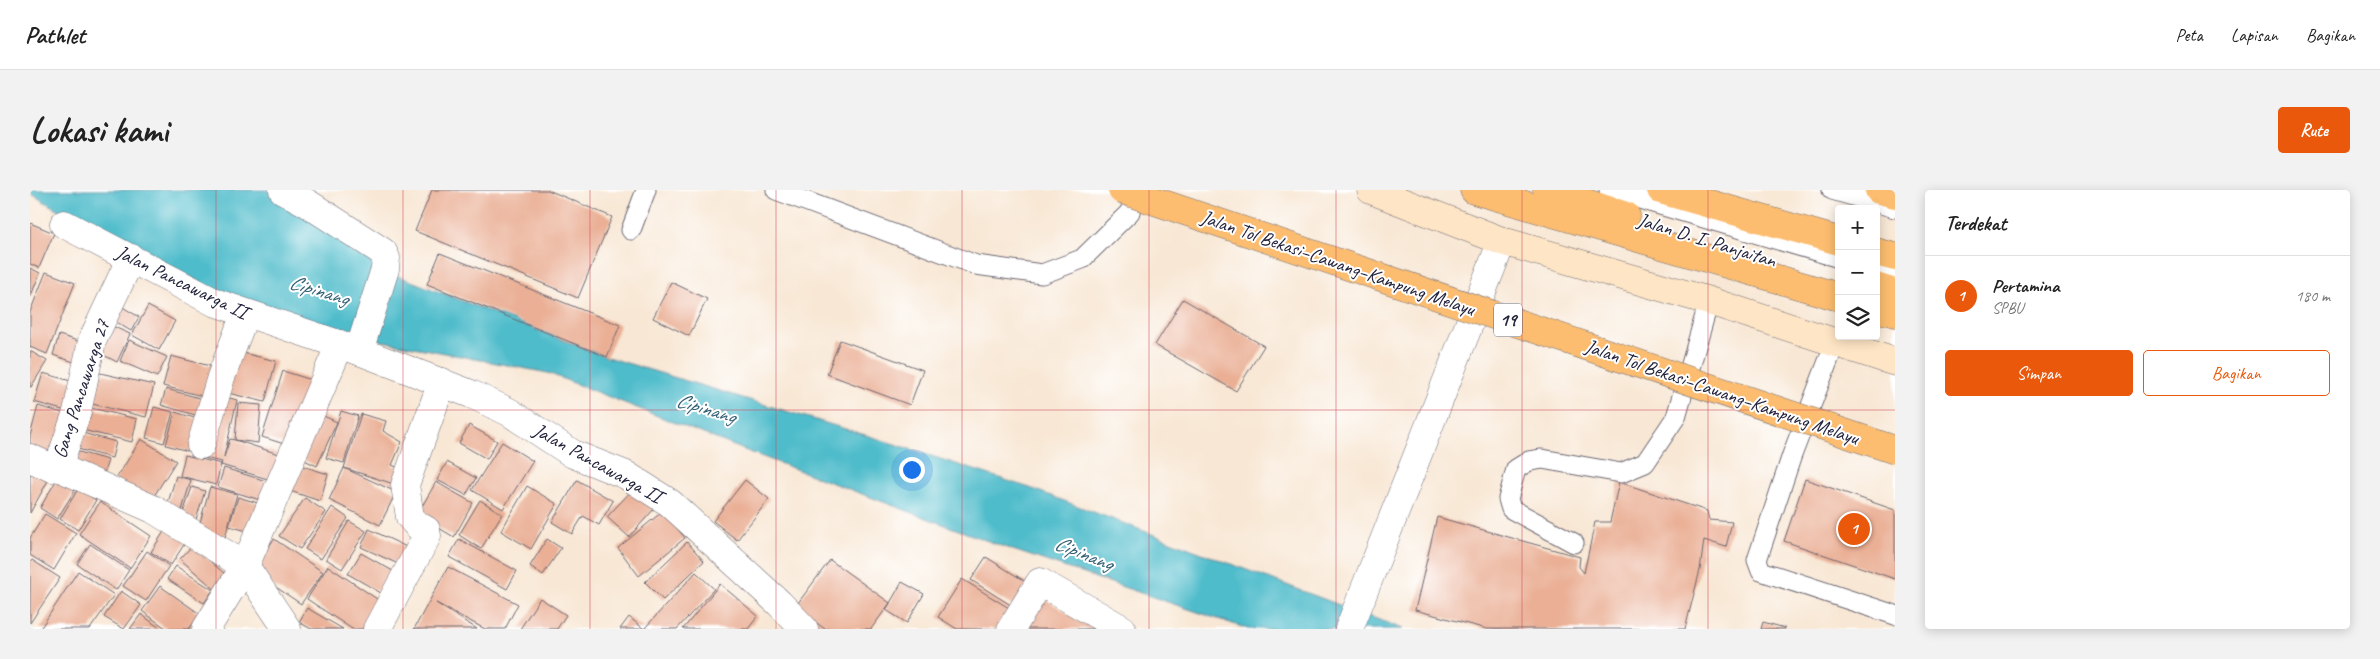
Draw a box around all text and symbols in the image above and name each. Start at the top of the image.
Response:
text: Pathlet [25,20,85,50]
text: Peta [2176,24,2203,46]
text: Lapisan [2231,24,2278,46]
text: Bagikan [2306,24,2355,46]
button: Rute [2278,107,2350,153]
text: Lokasi kami [30,108,168,153]
street label: Jalan Tol Bekasi–Cawang–Kampung Melayu [1197,204,1480,322]
map controls [1835,205,1880,340]
button: + [1835,205,1880,250]
street label: Jalan D. I. Panjaitan [1634,207,1780,273]
text: Terdekat [1945,210,2006,236]
street label: Jalan Pancawarga II [111,239,256,326]
button: − [1835,250,1880,295]
water label: Cipinang [286,269,354,312]
text: Pertamina [1992,274,2060,298]
text: 1 [1957,286,1965,306]
text: 180 m [2296,286,2330,306]
button: layers [1835,295,1880,340]
text: SPBU [1992,298,2023,318]
road number: 19 [1494,304,1522,336]
street label: Gang Pancawarga 27 [47,316,115,461]
street label: Jalan Tol Bekasi–Cawang–Kampung Melayu [1581,333,1864,451]
button: Simpan [1945,350,2133,396]
button: Bagikan [2143,350,2330,396]
water label: Cipinang [673,387,741,430]
street label: Jalan Pancawarga II [528,417,670,511]
your location [899,457,925,483]
pin: 1 [1838,510,1870,548]
water label: Cipinang [1051,530,1119,577]

